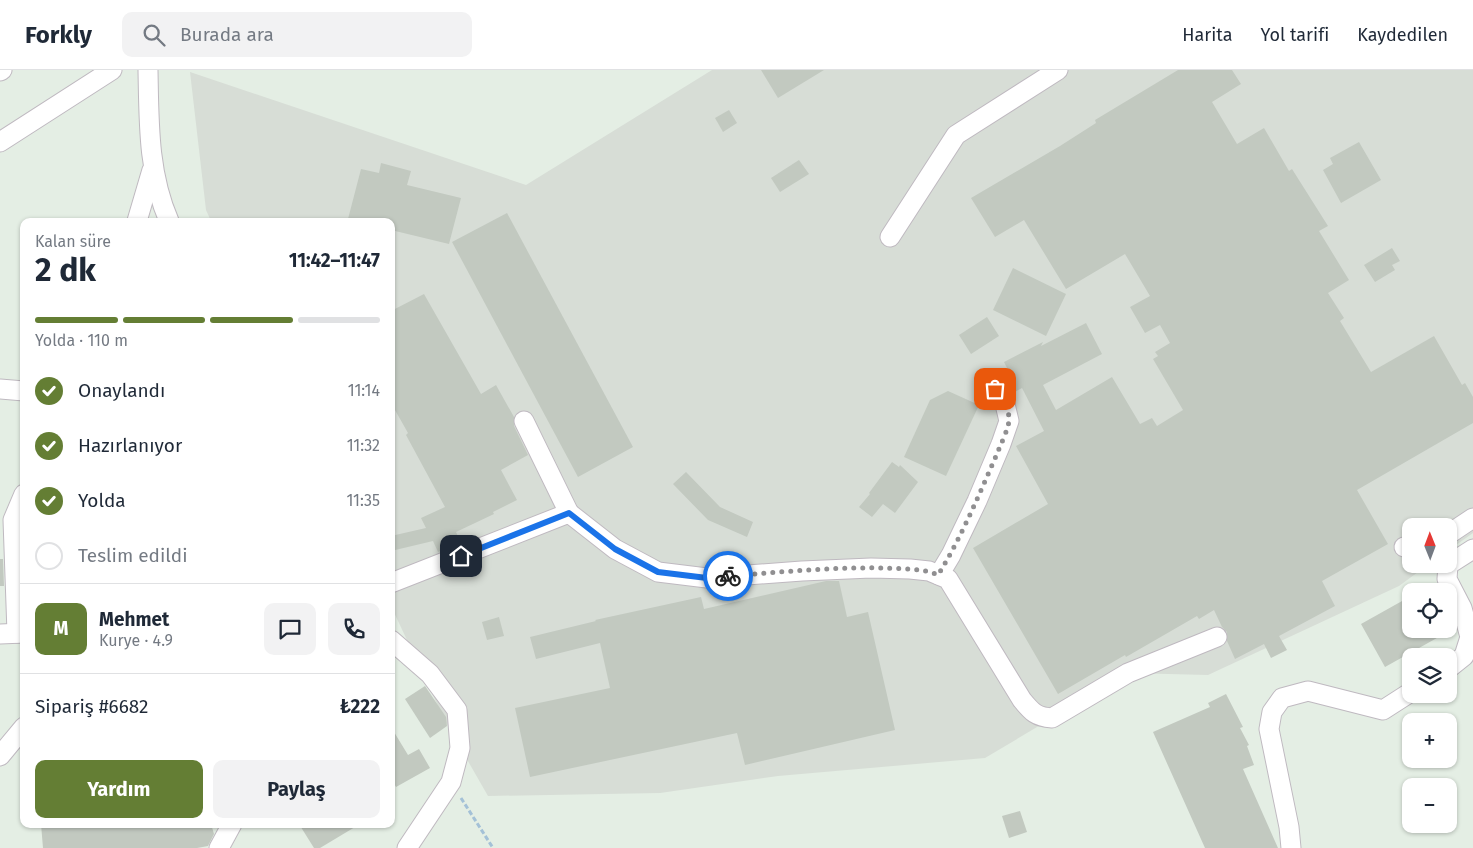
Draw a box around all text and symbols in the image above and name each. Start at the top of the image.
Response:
search box [122,12,472,57]
text: Forkly [25,21,92,49]
icon: search [140,21,168,49]
text: Burada ara [180,23,274,46]
text: Harita [1182,24,1233,46]
text: Yol tarifi [1261,24,1329,46]
text: Kaydedilen [1357,24,1448,46]
text: Kalan süre [35,232,111,251]
text: 11:42–11:47 [289,249,380,272]
text: 2 dk [35,251,96,289]
text: Yolda · 110 m [35,331,128,350]
pin [974,368,1016,410]
icon: bag [981,375,1009,403]
icon: check [35,377,63,405]
text: Onaylandı [78,379,165,402]
text: 11:14 [348,381,380,400]
icon: check [35,432,63,460]
text: Hazırlanıyor [78,434,182,457]
text: 11:32 [347,436,380,455]
icon: check [35,487,63,515]
text: Yolda [78,489,126,512]
text: 11:35 [346,491,380,510]
north arrow [1402,518,1458,572]
map controls [1402,518,1457,833]
pin [440,535,482,577]
icon: home [447,542,475,570]
text: Teslim edildi [78,544,188,567]
courier [703,551,753,601]
icon: bike [714,562,742,590]
button: locate [1402,583,1457,638]
button: chat [264,603,316,655]
button: phone [328,603,380,655]
text: Mehmet [99,608,169,631]
text: M [54,617,68,640]
text: Kurye · 4.9 [99,631,173,650]
button: layers [1402,648,1457,703]
text: Sipariş #6682 [35,695,149,718]
text: ₺222 [340,695,380,718]
button: + [1402,713,1457,768]
button: Yardım [35,760,203,818]
button: Paylaş [213,760,380,818]
button: − [1402,778,1457,833]

